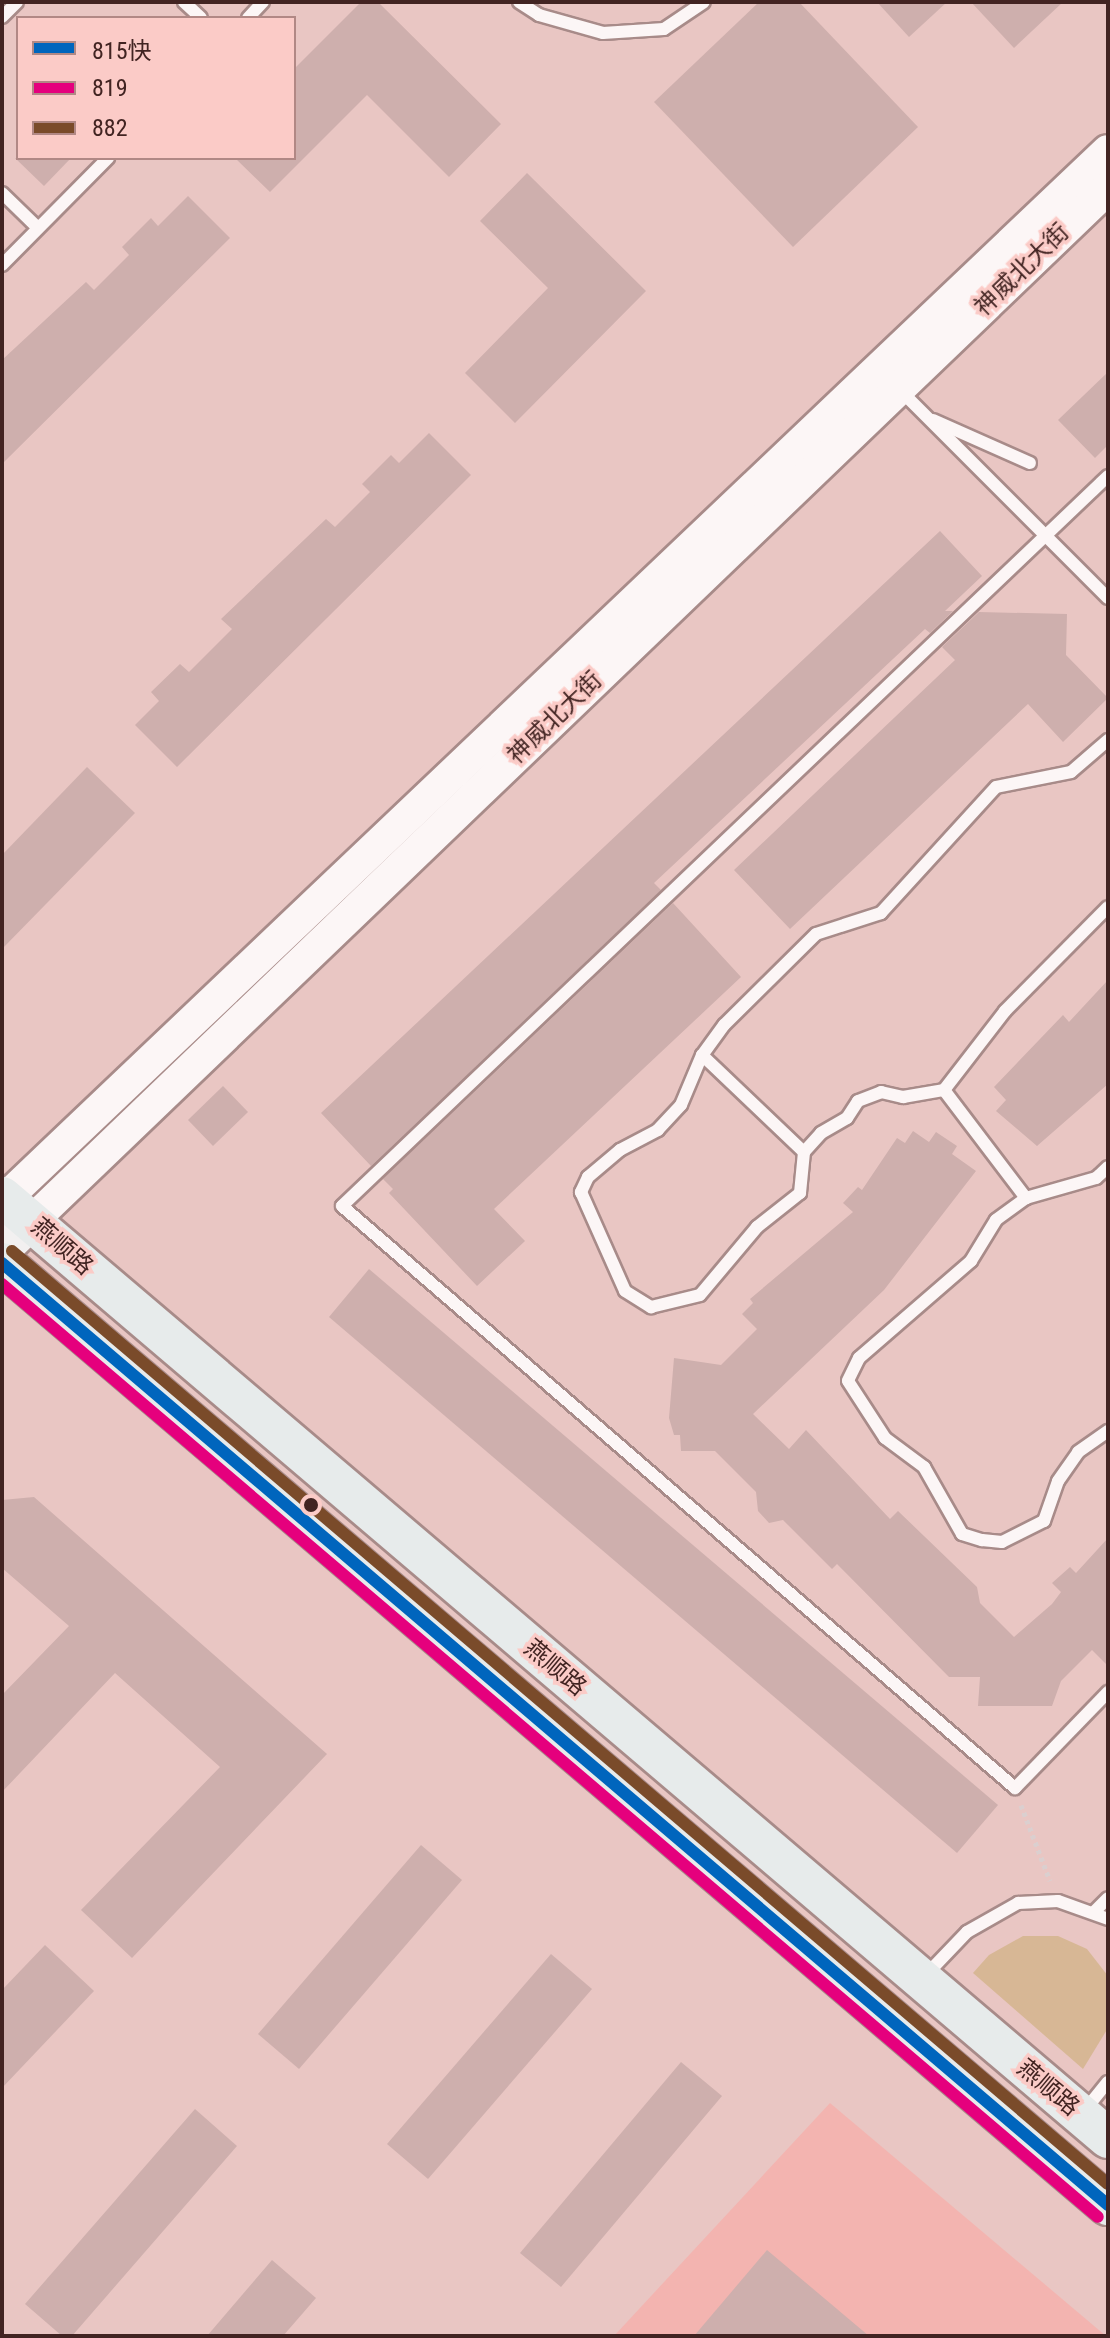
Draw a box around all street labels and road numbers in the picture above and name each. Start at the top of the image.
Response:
street label: 神威北大街 [969,218,1075,322]
street label: 神威北大街 [502,666,608,770]
street label: 燕顺路 [25,1213,99,1281]
street label: 燕顺路 [518,1634,592,1702]
street label: 燕顺路 [1011,2054,1085,2122]

